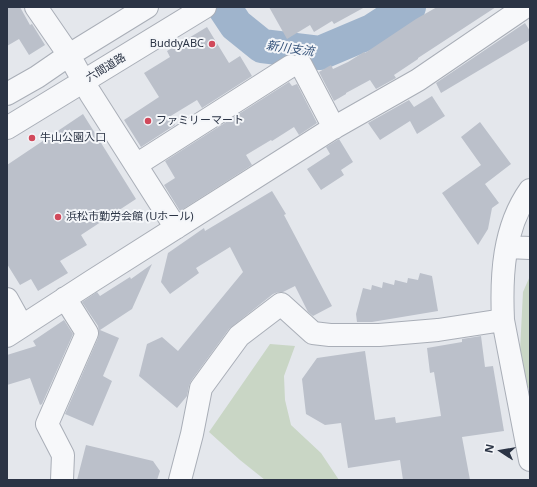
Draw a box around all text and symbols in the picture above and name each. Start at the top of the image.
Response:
place label: BuddyABC [150,37,204,51]
marker: BuddyABC [207,39,217,49]
water label: 新川支流 [265,39,315,59]
street label: 六間道路 [84,51,128,85]
place label: ファミリーマート [156,114,244,128]
marker: ファミリーマート [143,116,153,126]
place label: 牛山公園入口 [40,131,106,145]
marker: 牛山公園入口 [27,133,37,143]
place label: 浜松市勤労会館 (Uホール) [66,210,194,224]
marker: 浜松市勤労会館 (Uホール) [53,212,63,222]
north arrow [481,431,521,471]
text: N [481,442,497,454]

